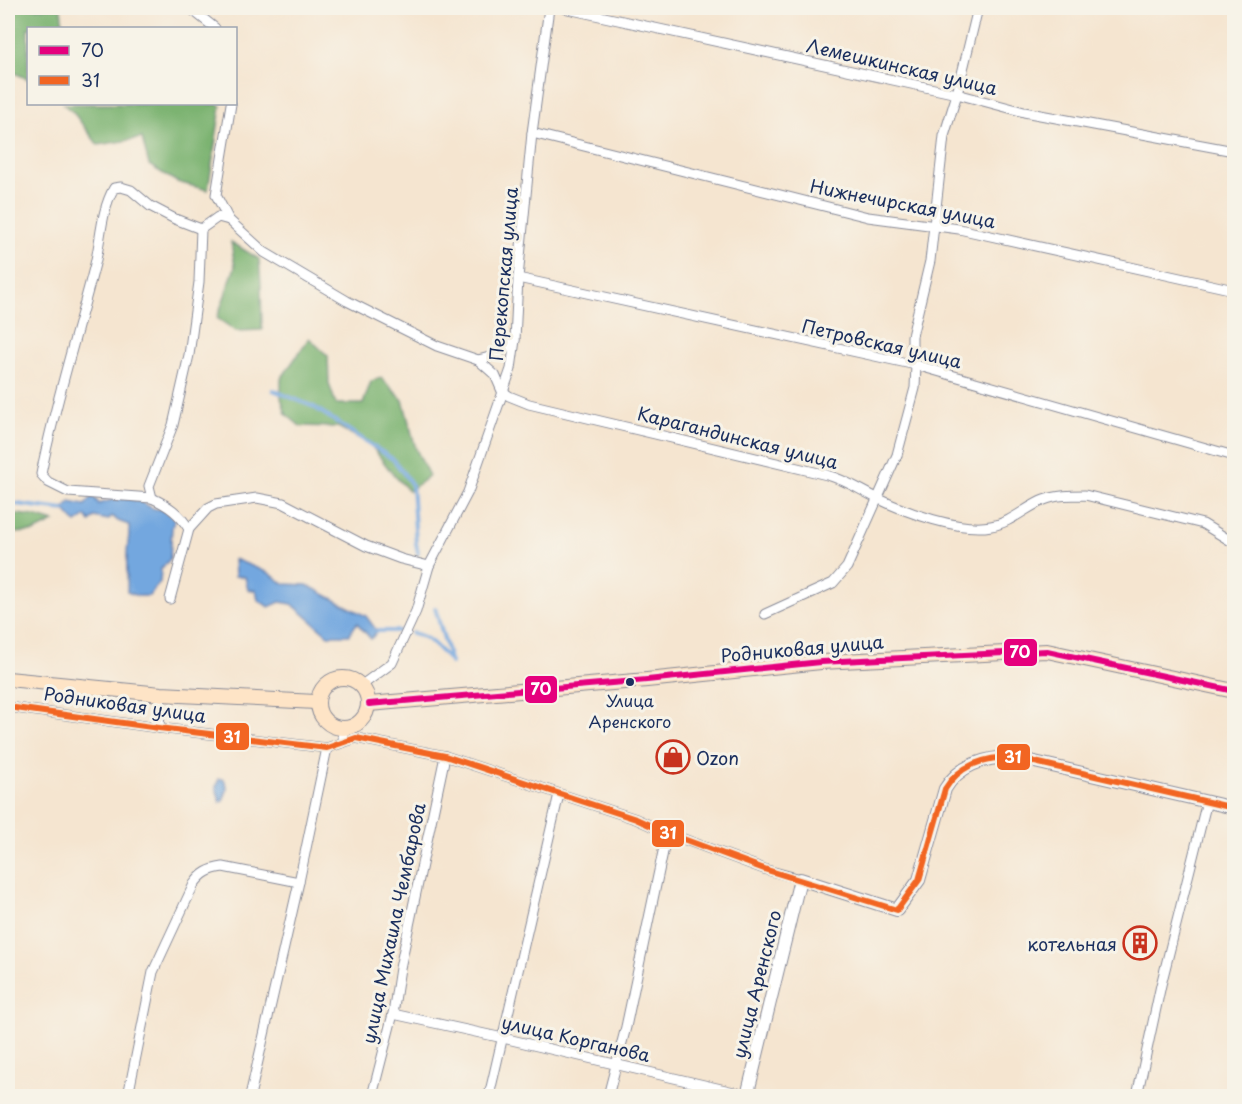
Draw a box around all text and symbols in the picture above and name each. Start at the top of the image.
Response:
legend [27,27,237,105]
street label: Лемешкинская улица [804,31,1001,101]
text: 70 [81,36,104,63]
text: 31 [81,66,100,93]
street label: Нижнечирская улица [808,172,999,234]
street label: Перекопская улица [482,185,524,362]
street label: Петровская улица [799,311,965,375]
street label: Карагандинская улица [635,399,842,475]
street label: Родниковая улица [719,627,885,669]
line badge: 70 [1003,638,1038,667]
text: 70 [1010,639,1031,663]
line badge: 70 [524,675,558,704]
text: 70 [531,676,552,700]
marker: Улица Аренского [624,676,636,688]
street label: Родниковая улица [42,679,209,729]
place label: Улица Аренского [589,688,671,733]
line badge: 31 [215,722,250,751]
text: 31 [223,724,241,748]
shop icon: Ozon [655,739,691,775]
line badge: 31 [996,743,1031,771]
place label: Ozon [696,744,739,771]
text: 31 [1004,744,1022,768]
street label: улица Михаила Чембарова [354,799,432,1046]
line badge: 31 [651,819,685,848]
text: 31 [659,820,677,844]
street label: улица Аренского [725,907,787,1061]
building icon: котельная [1122,925,1158,961]
place label: котельная [1027,930,1117,957]
street label: улица Корганова [499,1008,654,1068]

